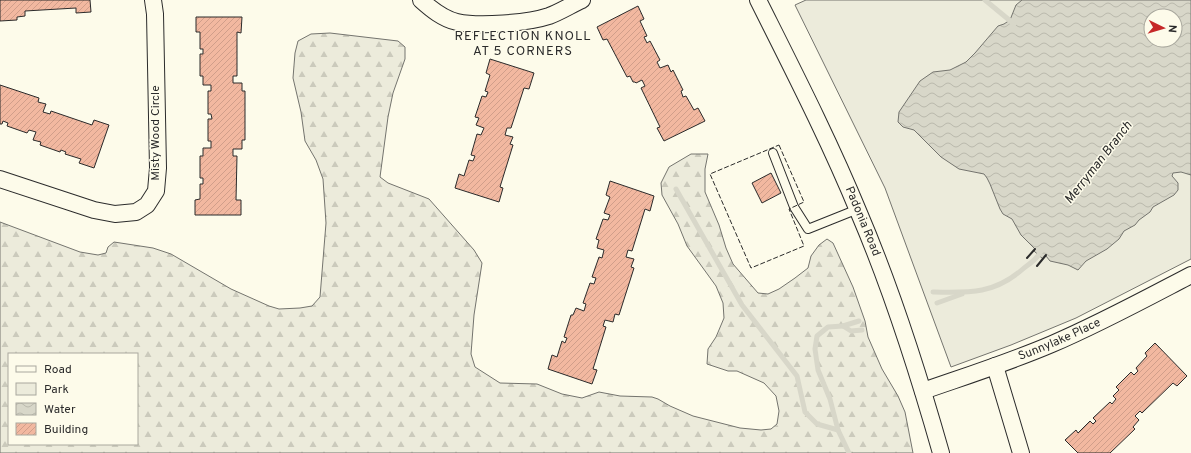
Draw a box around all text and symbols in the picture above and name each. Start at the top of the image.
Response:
north arrow [1143,8,1183,48]
text: N [1165,24,1179,33]
district label: REFLECTION KNOLL AT 5 CORNERS [454,29,592,60]
street label: Misty Wood Circle [148,85,164,181]
water label: Merryman Branch [1062,118,1136,208]
street label: Padonia Road [841,184,884,259]
street label: Sunnylake Place [1016,315,1104,365]
legend [8,353,138,445]
text: Road [44,362,72,378]
text: Park [44,382,69,398]
text: Water [44,402,76,418]
text: Building [44,422,88,438]

